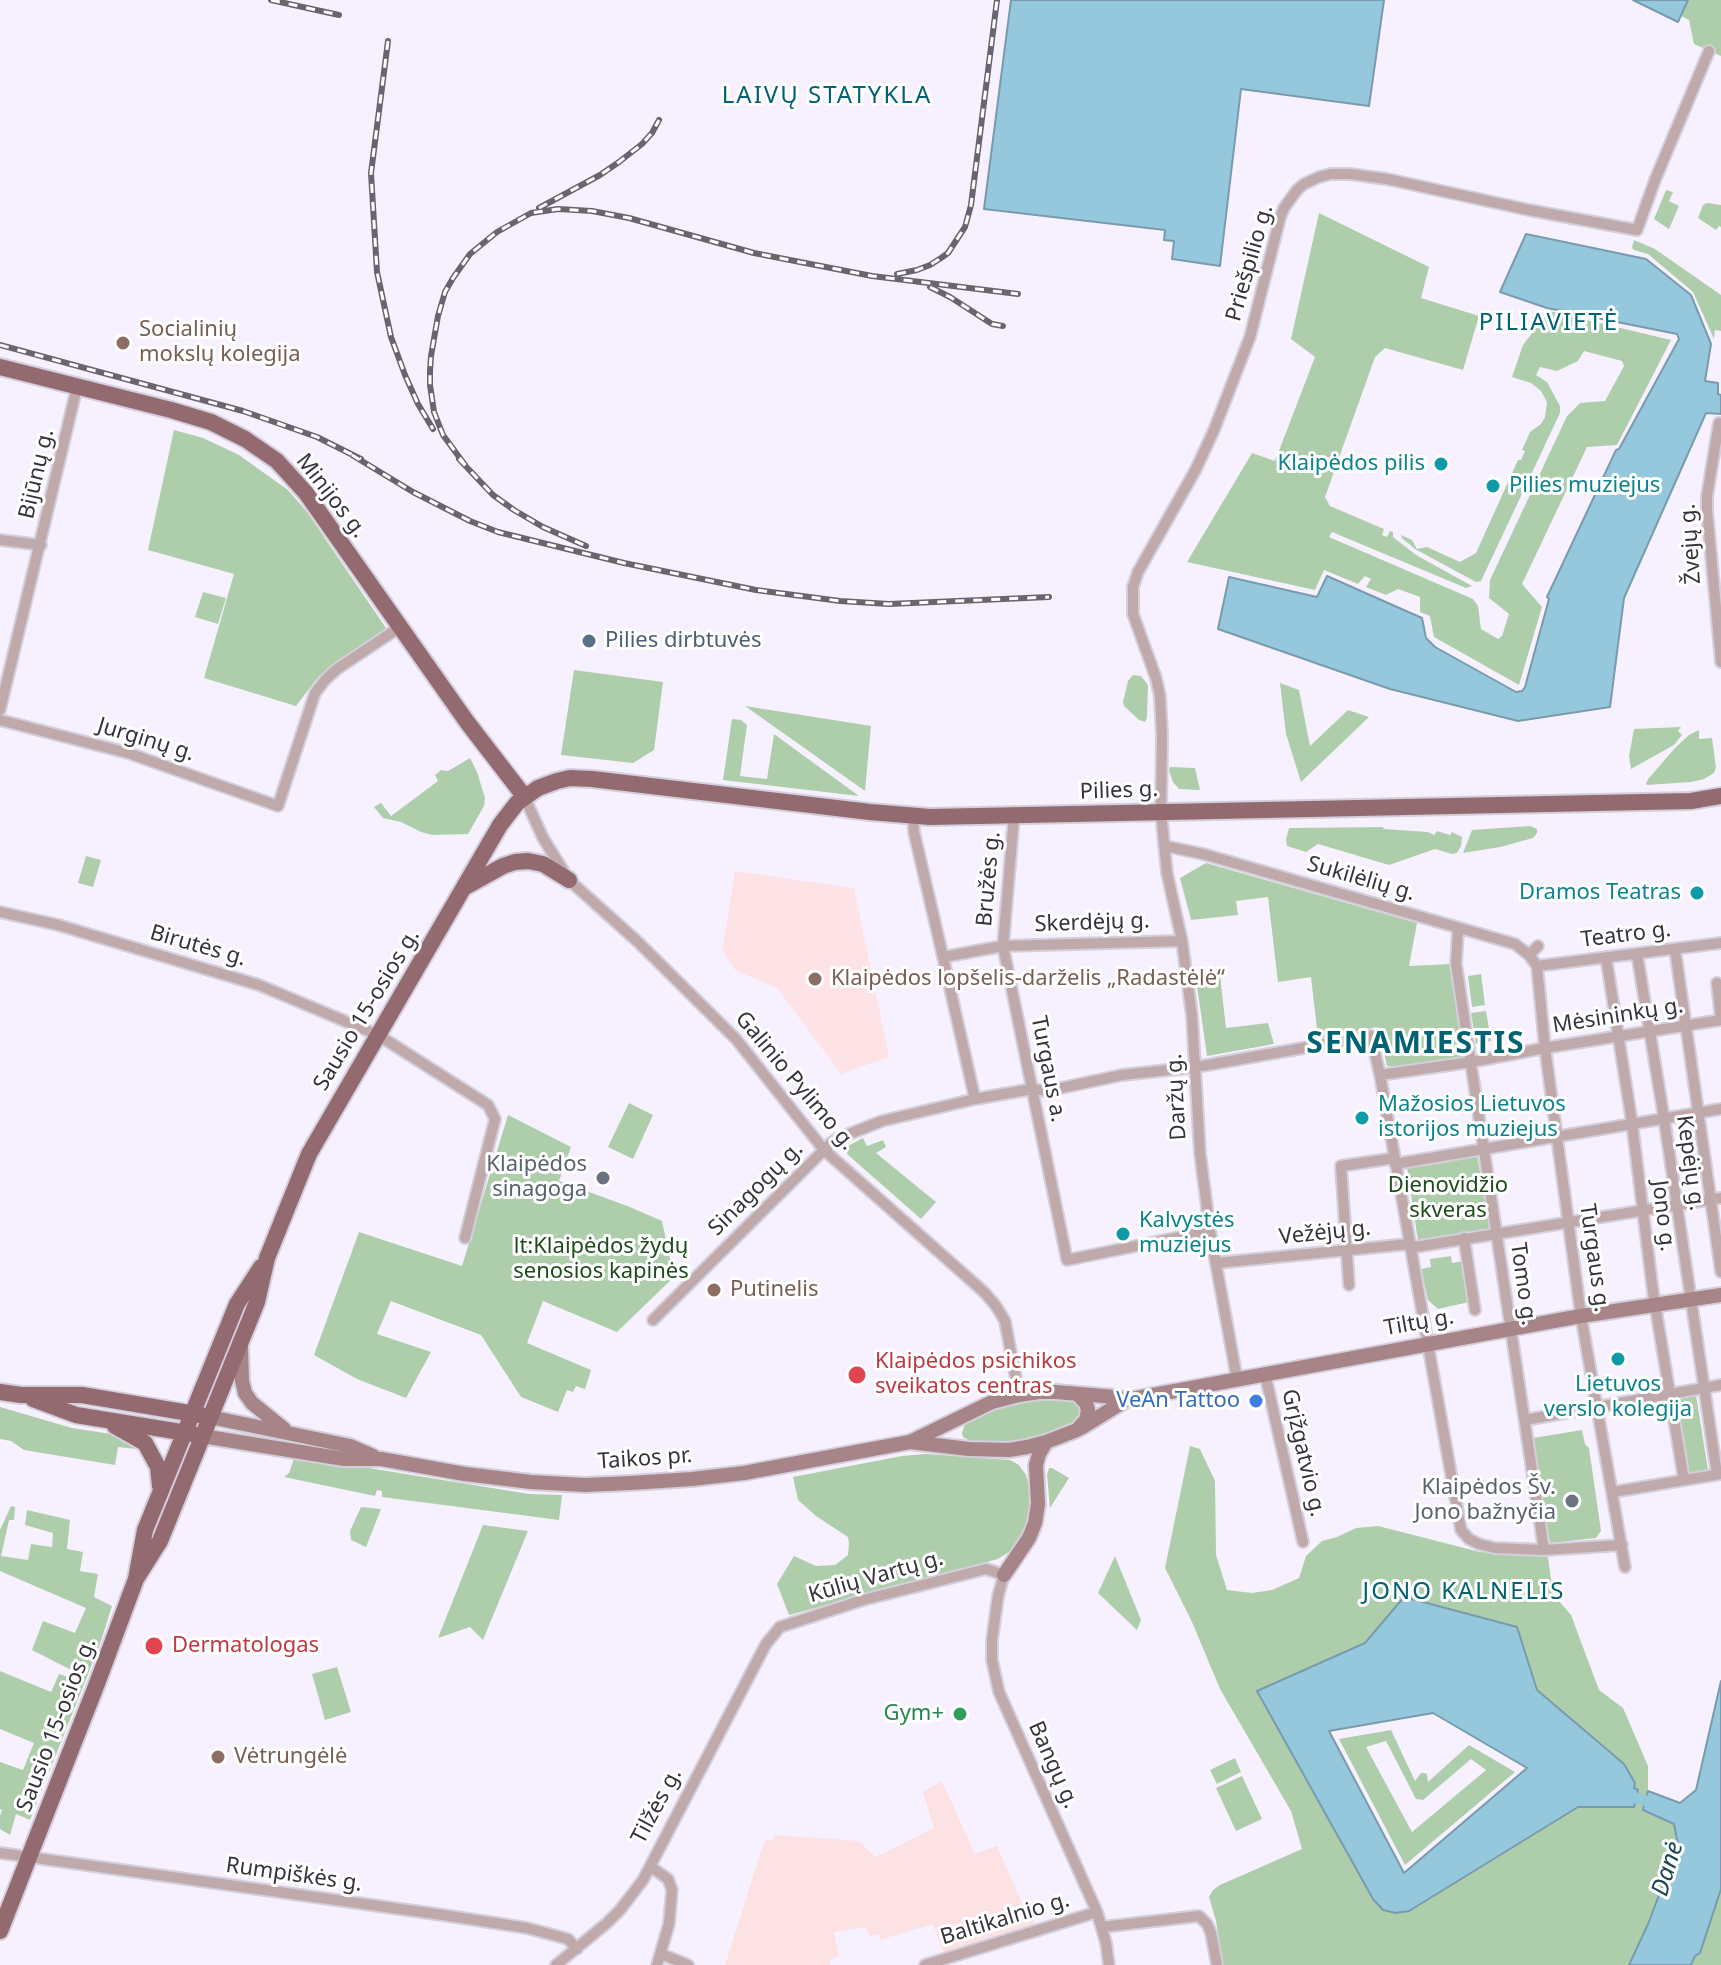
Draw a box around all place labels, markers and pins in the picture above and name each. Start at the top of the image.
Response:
place label: Socialinių mokslų kolegija [139,317,301,368]
marker: Socialinių mokslų kolegija [114,334,132,352]
place label: Klaipėdos pilis [1278,451,1425,477]
marker: Klaipėdos pilis [1432,455,1450,473]
place label: Pilies muziejus [1509,473,1660,499]
marker: Pilies muziejus [1484,477,1502,495]
place label: Pilies dirbtuvės [605,628,761,654]
marker: Pilies dirbtuvės [580,632,598,650]
place label: Dramos Teatras [1519,880,1681,906]
marker: Dramos Teatras [1688,884,1706,902]
place label: Klaipėdos lopšelis-darželis „Radastėlė“ [831,966,1225,992]
marker: Klaipėdos lopšelis-darželis „Radastėlė“ [806,970,824,988]
place label: Mažosios Lietuvos istorijos muziejus [1378,1092,1566,1144]
marker: Mažosios Lietuvos istorijos muziejus [1353,1109,1371,1127]
place label: Klaipėdos sinagoga [486,1152,587,1204]
marker: Klaipėdos sinagoga [594,1169,612,1187]
place label: Kalvystės muziejus [1139,1208,1234,1260]
marker: Kalvystės muziejus [1114,1225,1132,1243]
place label: Putinelis [730,1277,818,1303]
marker: Putinelis [705,1281,723,1299]
place label: Klaipėdos psichikos sveikatos centras [875,1349,1077,1400]
marker: Lietuvos verslo kolegija [1609,1350,1627,1368]
marker: Klaipėdos psichikos sveikatos centras [846,1364,868,1386]
place label: Lietuvos verslo kolegija [1544,1372,1692,1424]
place label: VeAn Tattoo [1116,1388,1240,1414]
marker: VeAn Tattoo [1247,1392,1265,1410]
place label: Klaipėdos Šv. Jono bažnyčia [1414,1475,1556,1526]
marker: Klaipėdos Šv. Jono bažnyčia [1563,1492,1581,1510]
place label: Dermatologas [172,1633,319,1659]
marker: Dermatologas [143,1635,165,1657]
place label: Gym+ [884,1701,944,1727]
marker: Gym+ [951,1705,969,1723]
place label: Vėtrungėlė [234,1744,347,1770]
marker: Vėtrungėlė [209,1748,227,1766]

